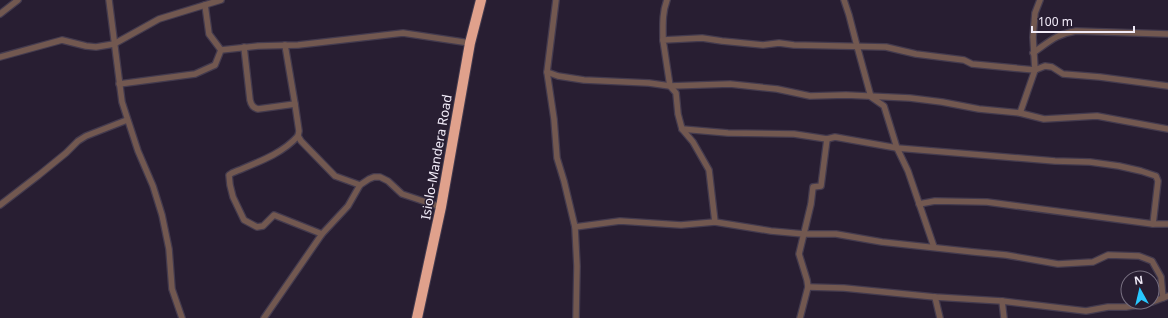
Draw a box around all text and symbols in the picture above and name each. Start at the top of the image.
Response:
scale bar [1032,8,1134,34]
text: 100 m [1038,13,1073,30]
street label: Isiolo-Mandera Road [416,93,456,221]
north arrow [1120,270,1160,310]
text: N [1133,272,1144,288]

